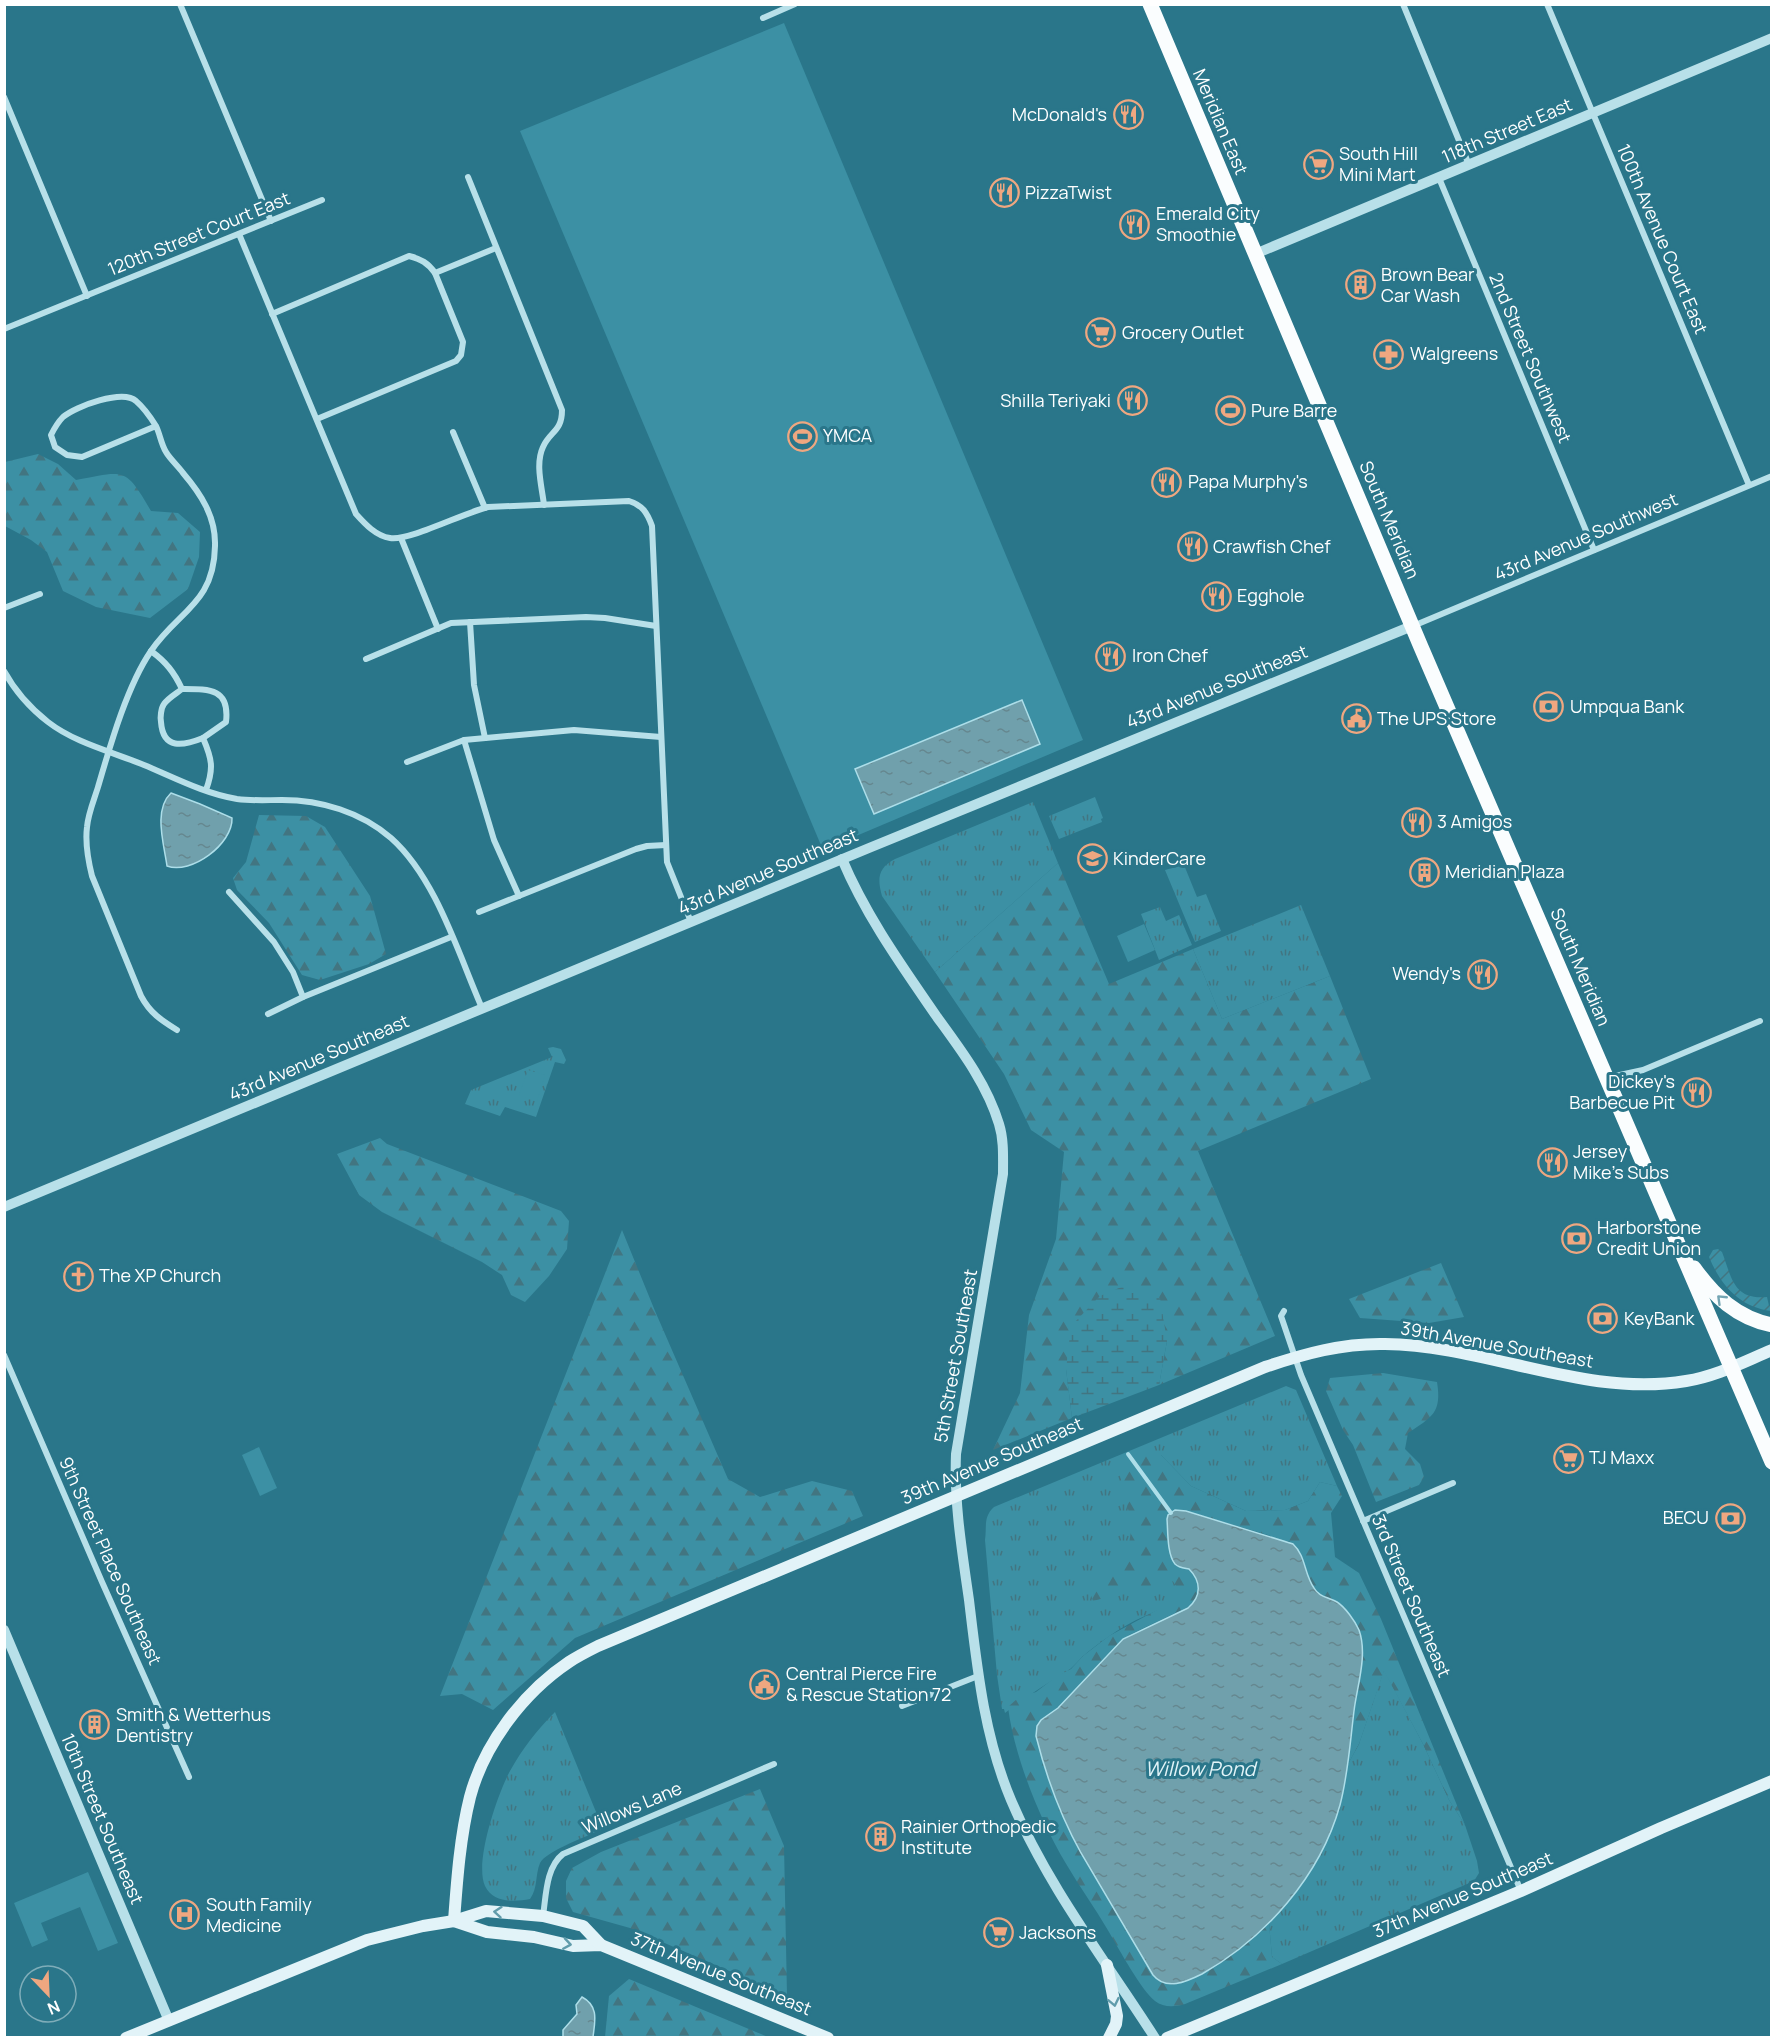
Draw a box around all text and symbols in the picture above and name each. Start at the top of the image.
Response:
street label: Meridian East [1188,65,1254,178]
street label: 118th Street East [1438,92,1575,168]
restaurant icon: McDonald's [1112,99,1144,131]
place label: McDonald's [1012,102,1107,126]
street label: 100th Avenue Court East [1612,140,1714,337]
place label: South Hill Mini Mart [1339,141,1418,186]
supermarket icon: South Hill Mini Mart [1302,148,1334,180]
restaurant icon: PizzaTwist [988,177,1020,209]
place label: PizzaTwist [1025,180,1112,204]
street label: 120th Street Court East [104,185,293,281]
place label: Emerald City Smoothie [1156,201,1261,246]
restaurant icon: Emerald City Smoothie [1119,208,1151,240]
place label: Brown Bear Car Wash [1381,262,1475,307]
building icon: Brown Bear Car Wash [1344,269,1376,301]
street label: 2nd Street Southwest [1484,269,1578,446]
supermarket icon: Grocery Outlet [1085,317,1117,349]
place label: Grocery Outlet [1122,320,1244,344]
pharmacy icon: Walgreens [1373,338,1405,370]
place label: Walgreens [1410,341,1498,365]
restaurant icon: Shilla Teriyaki [1116,385,1148,417]
place label: Shilla Teriyaki [1000,388,1111,412]
sports icon: Pure Barre [1214,395,1246,427]
place label: Pure Barre [1251,398,1337,422]
sports icon: YMCA [786,420,818,452]
place label: YMCA [823,423,873,447]
street label: South Meridian [1354,457,1426,582]
restaurant icon: Papa Murphy's [1151,466,1183,498]
place label: Papa Murphy's [1188,469,1308,493]
street label: 43rd Avenue Southwest [1490,486,1681,586]
restaurant icon: Crawfish Chef [1176,531,1208,563]
place label: Crawfish Chef [1213,534,1331,558]
restaurant icon: Egghole [1200,580,1232,612]
place label: Egghole [1237,583,1305,607]
street label: 43rd Avenue Southeast [1122,639,1311,733]
restaurant icon: Iron Chef [1095,640,1127,672]
place label: Iron Chef [1132,643,1209,667]
bank icon: Umpqua Bank [1533,691,1565,723]
place label: Umpqua Bank [1570,694,1685,718]
public building icon: The UPS Store [1340,703,1372,735]
place label: The UPS Store [1377,706,1496,730]
restaurant icon: 3 Amigos [1400,806,1432,838]
place label: 3 Amigos [1437,809,1512,833]
street label: 43rd Avenue Southeast [674,822,861,920]
school or university icon: KinderCare [1076,843,1108,875]
place label: KinderCare [1113,846,1206,870]
building icon: Meridian Plaza [1408,856,1440,888]
place label: Meridian Plaza [1445,859,1565,883]
street label: South Meridian [1545,904,1617,1029]
restaurant icon: Wendy's [1466,958,1498,990]
place label: Wendy's [1392,961,1461,985]
street label: 43rd Avenue Southeast [225,1008,412,1106]
place label: Dickey's Barbecue Pit [1569,1069,1675,1114]
restaurant icon: Dickey's Barbecue Pit [1680,1076,1712,1108]
place label: Jersey Mike's Subs [1573,1139,1669,1184]
restaurant icon: Jersey Mike's Subs [1536,1146,1568,1178]
place label: Harborstone Credit Union [1597,1215,1701,1260]
bank icon: Harborstone Credit Union [1560,1222,1592,1254]
church icon: The XP Church [62,1260,94,1292]
place label: The XP Church [99,1263,221,1287]
street label: 5th Street Southeast [928,1267,982,1444]
one-way arrow [1717,1295,1728,1306]
bank icon: KeyBank [1587,1303,1619,1335]
place label: KeyBank [1624,1306,1696,1330]
street label: 39th Avenue Southeast [1399,1315,1595,1373]
street label: 39th Avenue Southeast [897,1411,1086,1509]
supermarket icon: TJ Maxx [1552,1442,1584,1474]
place label: TJ Maxx [1589,1445,1655,1469]
street label: 9th Street Place Southeast [54,1453,168,1668]
bank icon: BECU [1714,1502,1746,1534]
place label: BECU [1663,1505,1709,1529]
street label: 3rd Street Southeast [1367,1511,1457,1681]
place label: Central Pierce Fire & Rescue Station 72 [786,1661,951,1706]
public building icon: Central Pierce Fire & Rescue Station 72 [749,1668,781,1700]
place label: Smith & Wetterhus Dentistry [116,1702,271,1747]
building icon: Smith & Wetterhus Dentistry [79,1709,111,1741]
street label: 10th Street Southeast [56,1730,150,1908]
water label: Willow Pond [1145,1755,1258,1782]
street label: Willows Lane [578,1775,685,1839]
place label: Rainier Orthopedic Institute [901,1814,1056,1859]
building icon: Rainier Orthopedic Institute [864,1821,896,1853]
street label: 37th Avenue Southeast [1369,1845,1556,1943]
place label: South Family Medicine [206,1892,312,1937]
hospital icon: South Family Medicine [169,1899,201,1931]
one-way arrow [493,1906,502,1919]
supermarket icon: Jacksons [982,1917,1014,1949]
place label: Jacksons [1019,1920,1096,1944]
street label: 37th Avenue Southeast [627,1926,815,2020]
one-way arrow [562,1938,572,1950]
north arrow [18,1964,78,2024]
text: N [44,1995,63,2020]
one-way arrow [1107,1997,1120,2007]

